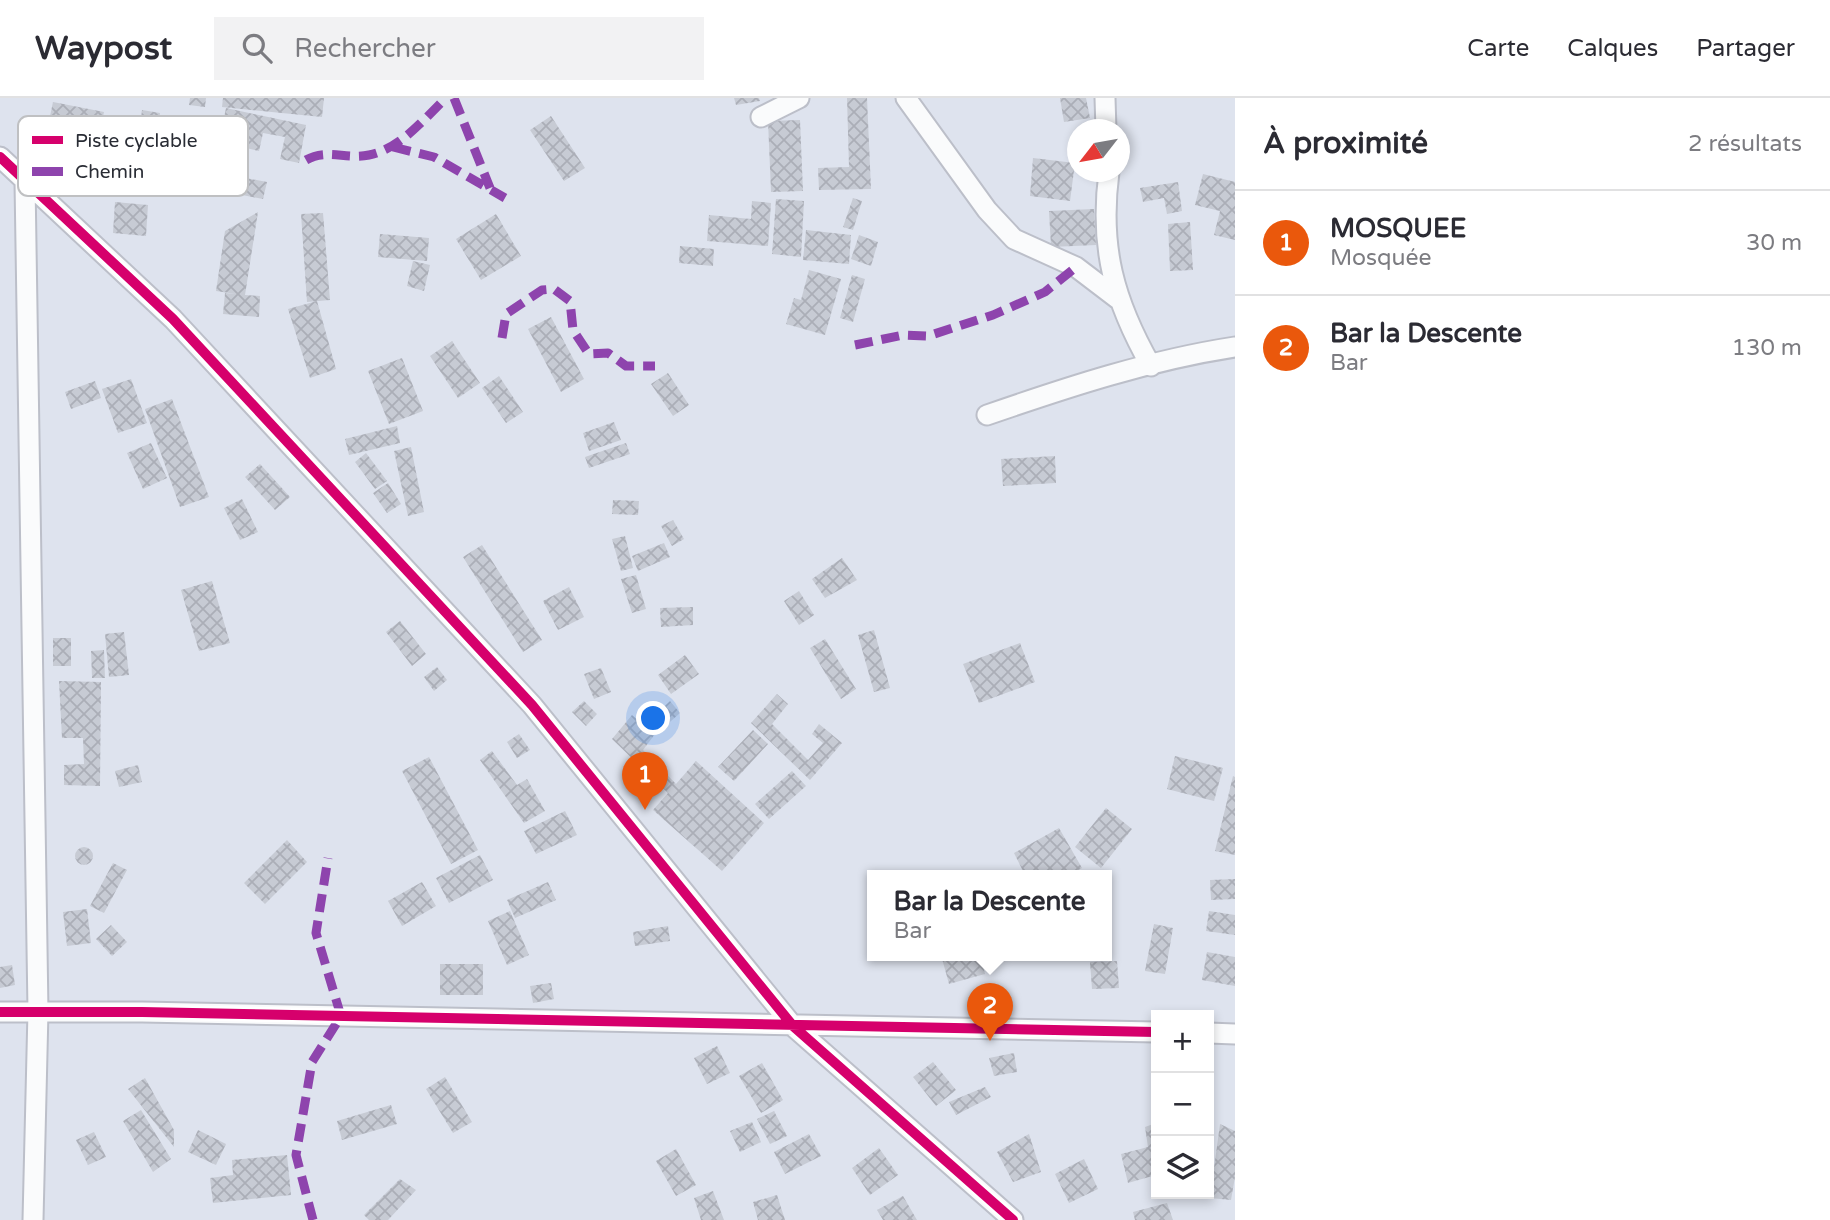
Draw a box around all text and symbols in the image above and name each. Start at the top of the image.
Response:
search box [214,17,704,80]
text: Waypost [35,29,172,68]
icon: search [238,29,276,67]
text: Rechercher [294,33,436,64]
text: Carte [1467,34,1529,63]
text: Calques [1567,34,1658,63]
text: Partager [1696,34,1795,63]
legend [18,116,248,196]
north arrow [1067,119,1130,182]
text: À proximité [1263,125,1428,162]
text: Piste cyclable [75,130,197,152]
text: 2 résultats [1688,130,1802,158]
text: Chemin [75,161,144,183]
text: MOSQUEE [1330,213,1466,244]
text: 1 [1279,229,1293,257]
text: 30 m [1746,229,1802,257]
text: Mosquée [1330,244,1431,272]
text: Bar la Descente [1330,318,1522,349]
text: 2 [1279,334,1293,362]
text: 130 m [1732,334,1802,362]
text: Bar [1330,349,1368,377]
your location [636,701,670,735]
pin: 1 [622,752,668,810]
popup [867,870,1112,961]
text: Bar la Descente [894,886,1085,917]
text: Bar [894,917,931,945]
pin: 2 [967,983,1013,1041]
map controls [1151,1010,1214,1199]
button: + [1151,1010,1214,1073]
button: − [1151,1073,1214,1136]
button: layers [1151,1136,1214,1199]

